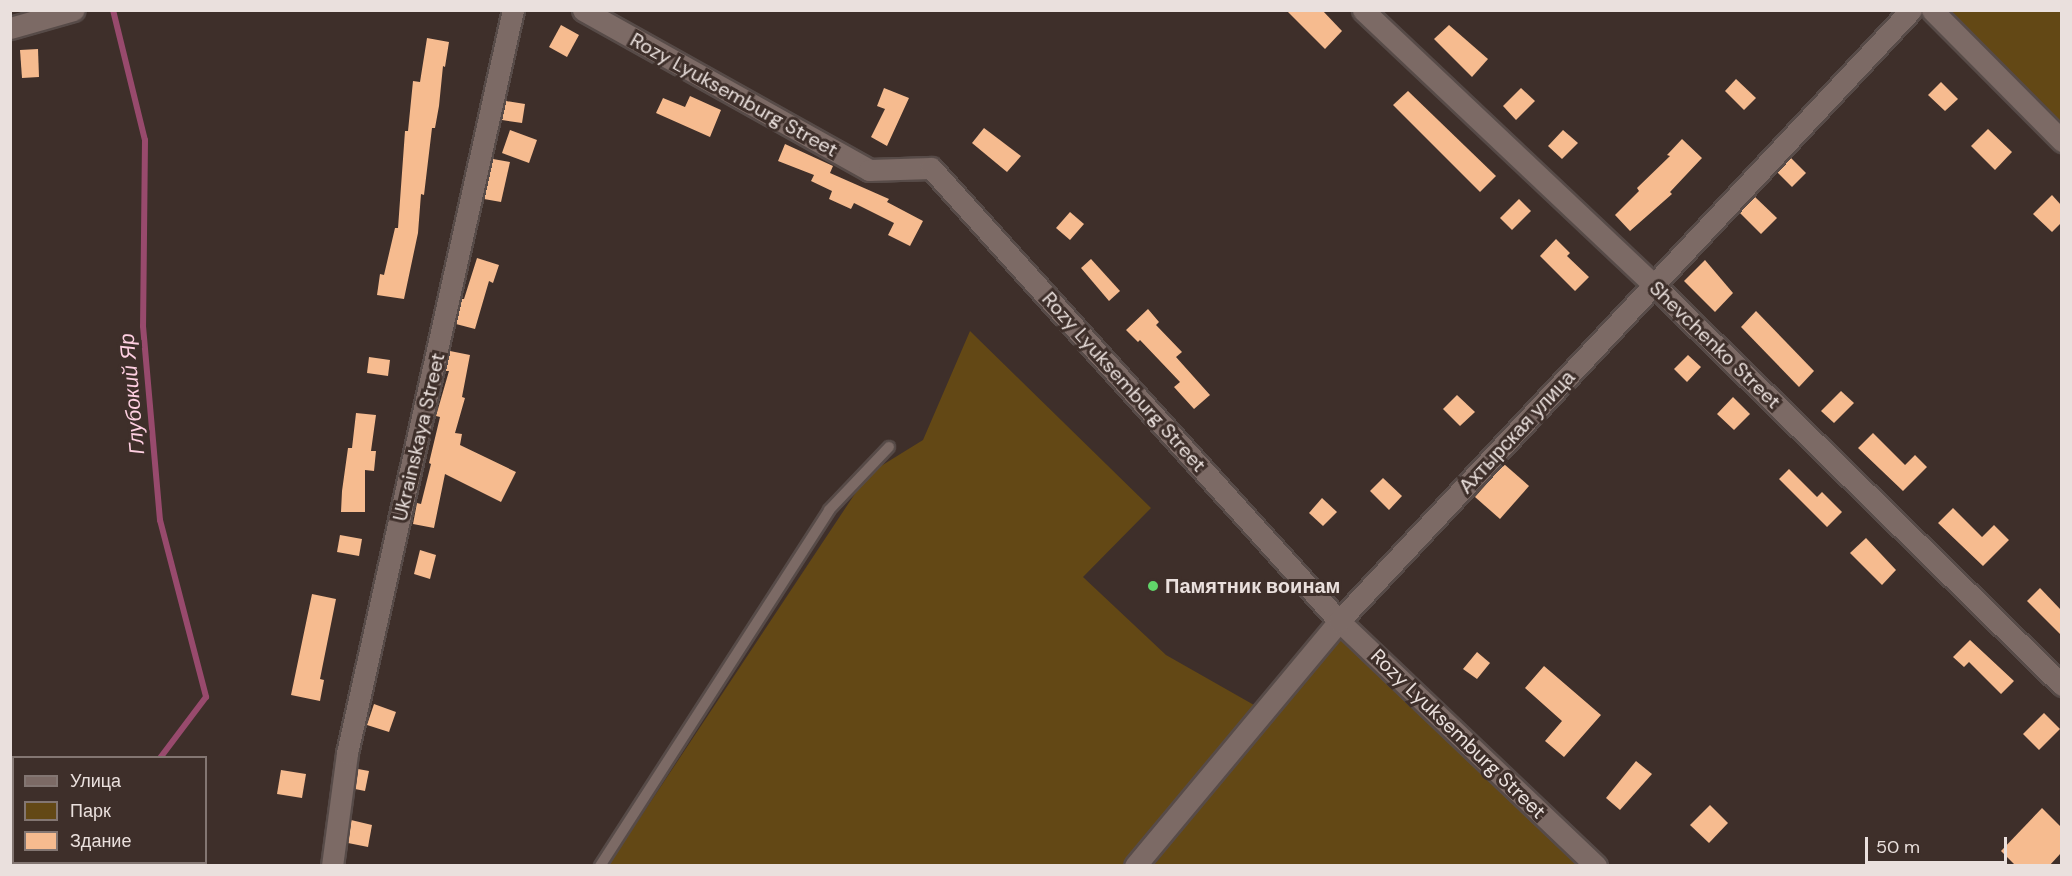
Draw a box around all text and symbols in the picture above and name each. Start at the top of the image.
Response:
street label: Rozy Lyuksemburg Street [626,28,842,162]
street label: Shevchenko Street [1644,276,1786,414]
street label: Rozy Lyuksemburg Street [1037,287,1211,477]
water label: Глубокий Яр [114,332,150,456]
street label: Ukrainskaya Street [388,351,450,523]
street label: Ахтырская улица [1454,366,1580,498]
place label: Памятник воинам [1165,574,1340,598]
marker: Памятник воинам [1146,579,1160,593]
street label: Rozy Lyuksemburg Street [1366,644,1550,824]
legend [12,756,207,864]
text: Улица [70,769,121,793]
text: Парк [70,799,111,823]
scale bar [1868,825,2010,863]
text: Здание [70,829,131,853]
text: 50 m [1876,835,1920,859]

